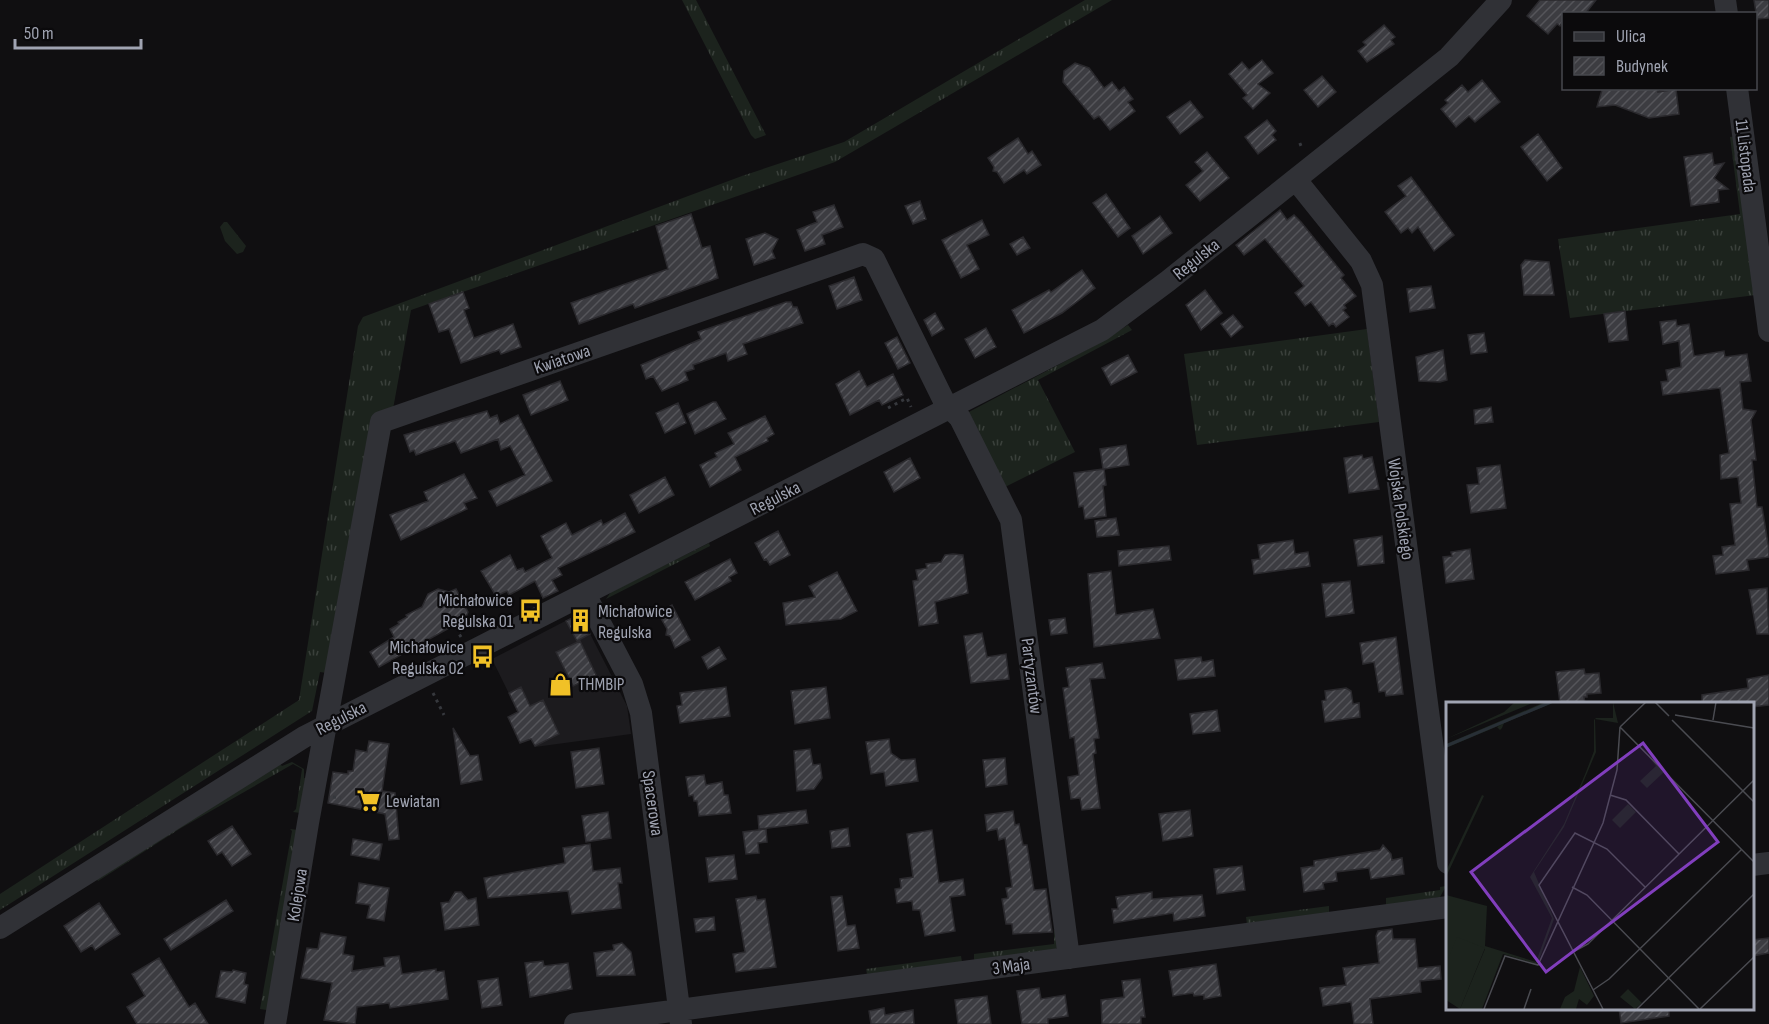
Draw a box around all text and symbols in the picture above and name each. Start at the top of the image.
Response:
scale bar [15,12,141,50]
legend [1562,12,1757,90]
text: 50 m [24,23,54,44]
text: Ulica [1616,26,1646,47]
text: Budynek [1616,56,1668,77]
street label: 11 Listopada [1731,118,1760,194]
street label: Regulska [1169,234,1224,284]
street label: Kwiatowa [531,340,593,379]
street label: Wojska Polskiego [1383,457,1418,561]
street label: Regulska [747,477,804,520]
place label: Michałowice Regulska 01 [439,590,514,632]
bus stop icon: Michałowice Regulska 01 [518,597,544,623]
place label: Michałowice Regulska [598,601,672,643]
building icon: Michałowice Regulska [567,608,593,634]
place label: Michałowice Regulska 02 [390,637,464,679]
street label: Partyzantów [1016,637,1047,715]
bus stop icon: Michałowice Regulska 02 [469,644,495,670]
shop icon: THMBIP [547,671,573,697]
place label: THMBIP [578,674,625,695]
street label: Regulska [313,697,370,740]
inset map [1446,702,1754,1009]
street label: Spacerowa [638,769,667,837]
supermarket icon: Lewiatan [355,788,381,814]
place label: Lewiatan [386,791,440,812]
street label: Kolejowa [283,867,312,923]
street label: 3 Maja [991,953,1031,980]

